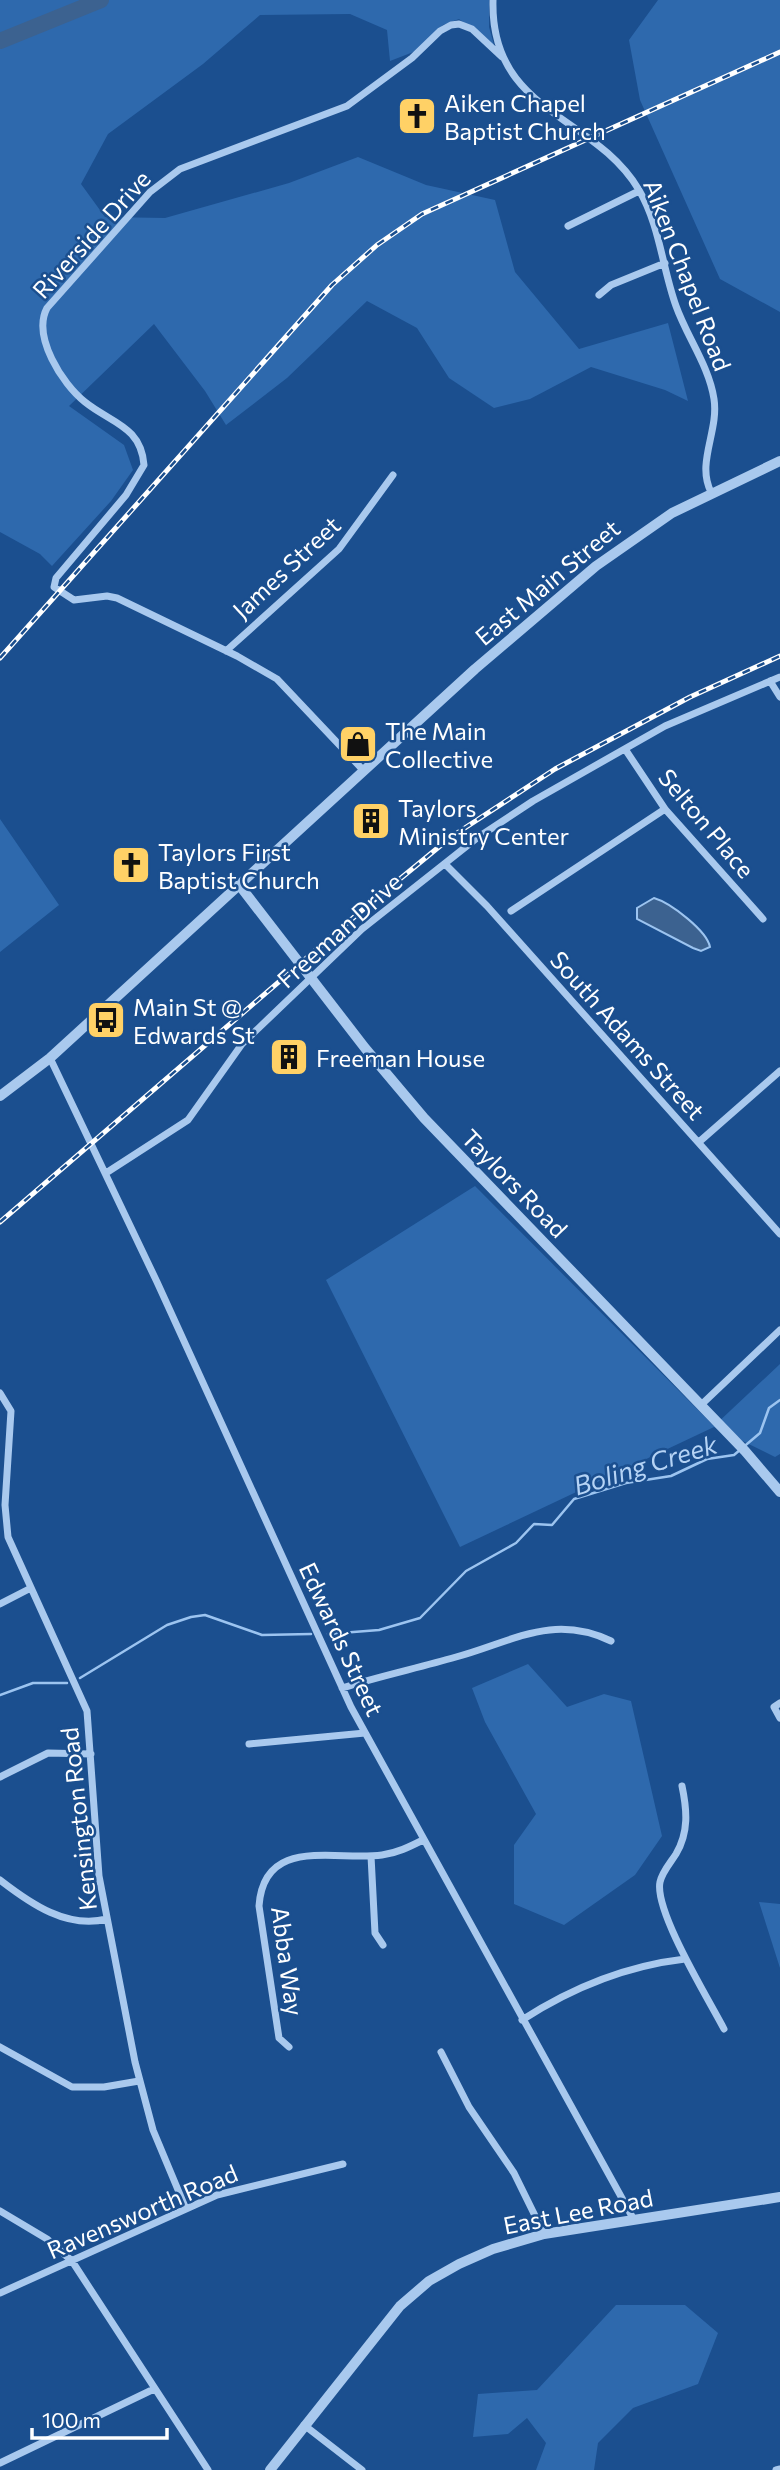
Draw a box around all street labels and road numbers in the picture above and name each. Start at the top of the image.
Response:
street label: Riverside Drive [26,164,156,304]
street label: Aiken Chapel Road [638,175,738,375]
street label: James Street [226,510,346,624]
street label: East Main Street [469,513,625,651]
street label: Selton Place [653,763,761,883]
street label: Freeman Drive [271,866,407,994]
street label: South Adams Street [545,945,711,1125]
street label: Taylors Road [456,1123,574,1243]
street label: Edwards Street [294,1558,390,1721]
street label: Kensington Road [54,1726,102,1912]
street label: Abba Way [266,1905,310,2017]
street label: Ravensworth Road [42,2158,242,2264]
street label: East Lee Road [501,2182,655,2240]

